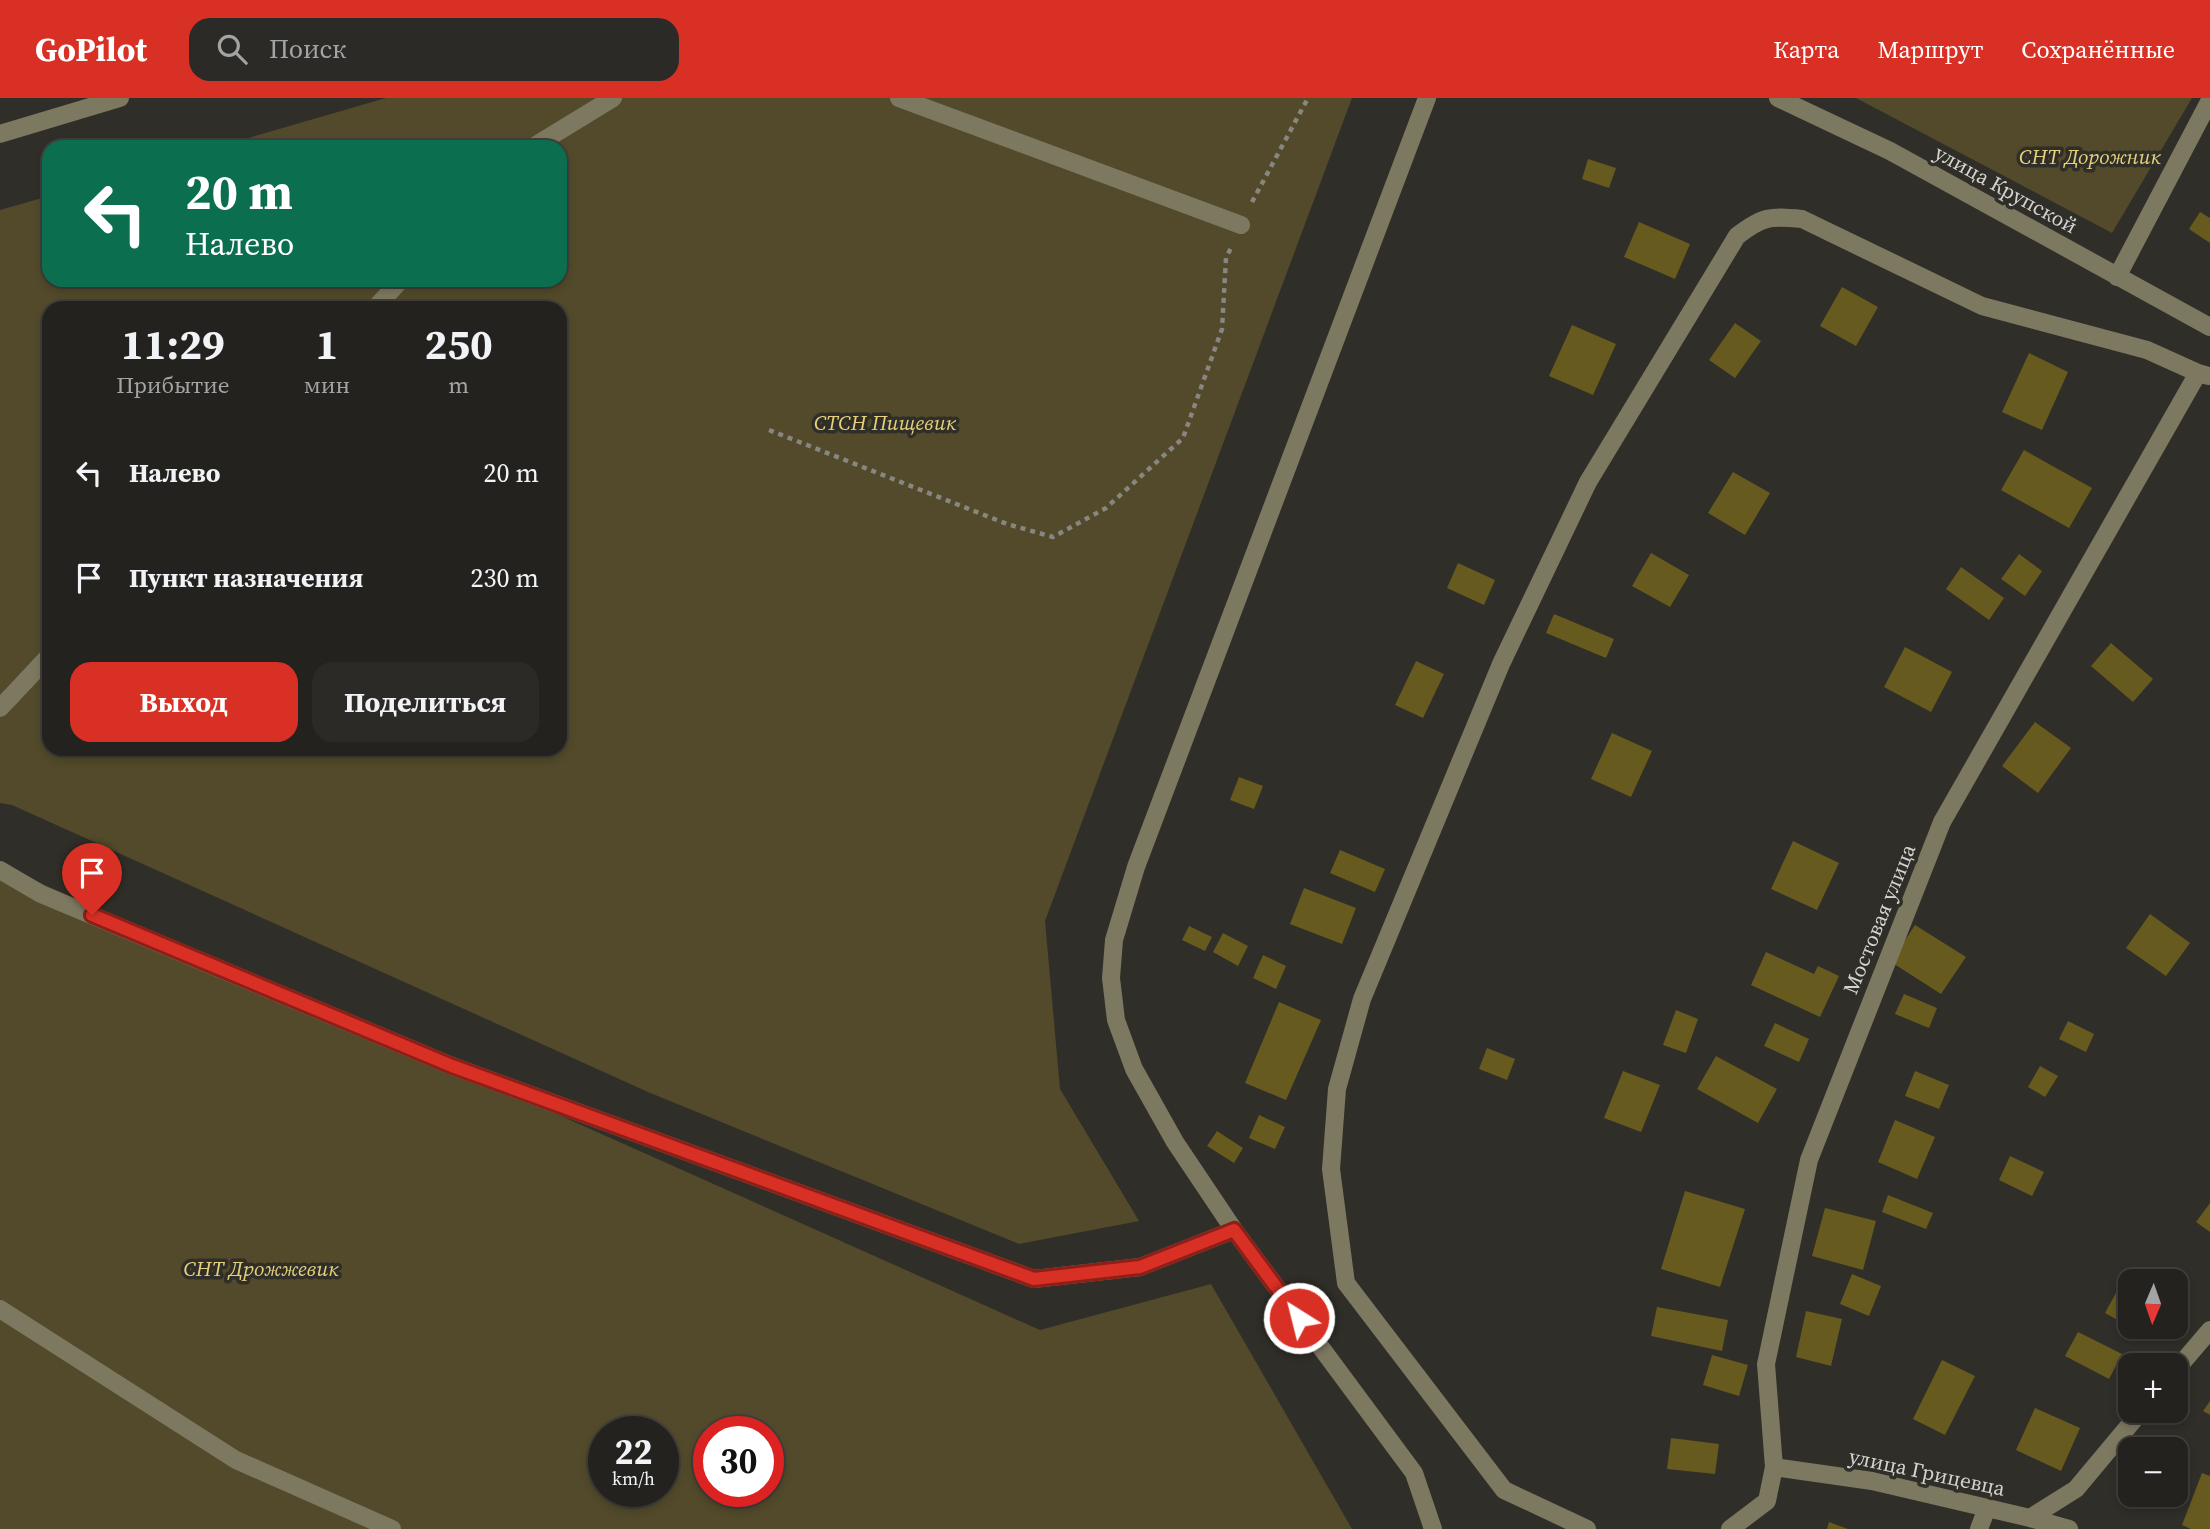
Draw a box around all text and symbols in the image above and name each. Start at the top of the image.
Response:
search box [189,18,679,81]
text: GoPilot [35,27,147,72]
icon: search [213,30,251,68]
text: Поиск [269,31,347,67]
text: Карта [1773,33,1839,66]
text: Маршрут [1877,33,1983,66]
text: Сохранённые [2021,33,2175,66]
street label: улица Крупской [1929,138,2083,240]
park label: СНТ Дорожник [2019,142,2162,171]
text: 20 m [185,158,293,225]
icon: left [70,168,161,259]
text: Налево [185,222,294,266]
text: 11:29 [121,315,225,373]
text: 1 [316,315,338,373]
text: 250 [424,315,493,373]
text: Прибытие [116,369,229,401]
text: мин [304,369,350,401]
text: m [448,369,469,401]
park label: СТСН Пищевик [814,408,957,437]
icon: left [70,454,108,492]
text: Налево [129,455,220,491]
text: 20 m [484,455,539,491]
icon: arrive [70,559,108,597]
text: Пункт назначения [129,560,363,596]
text: 230 m [471,560,539,596]
button: Выход [70,662,298,742]
button: Поделиться [312,662,539,742]
street label: Мостовая улица [1836,839,1922,998]
pin [62,843,122,915]
icon: arrive [73,854,111,892]
park label: СНТ Дрожжевик [183,1254,339,1283]
north arrow [2118,1269,2188,1339]
map controls [2118,1269,2188,1507]
position arrow [1262,1281,1336,1355]
button: + [2118,1353,2188,1423]
speed limit sign: 30 [693,1416,784,1507]
text: 22 [615,1428,652,1476]
button: − [2118,1437,2188,1507]
street label: улица Грицевца [1846,1441,2008,1503]
text: km/h [612,1466,655,1491]

